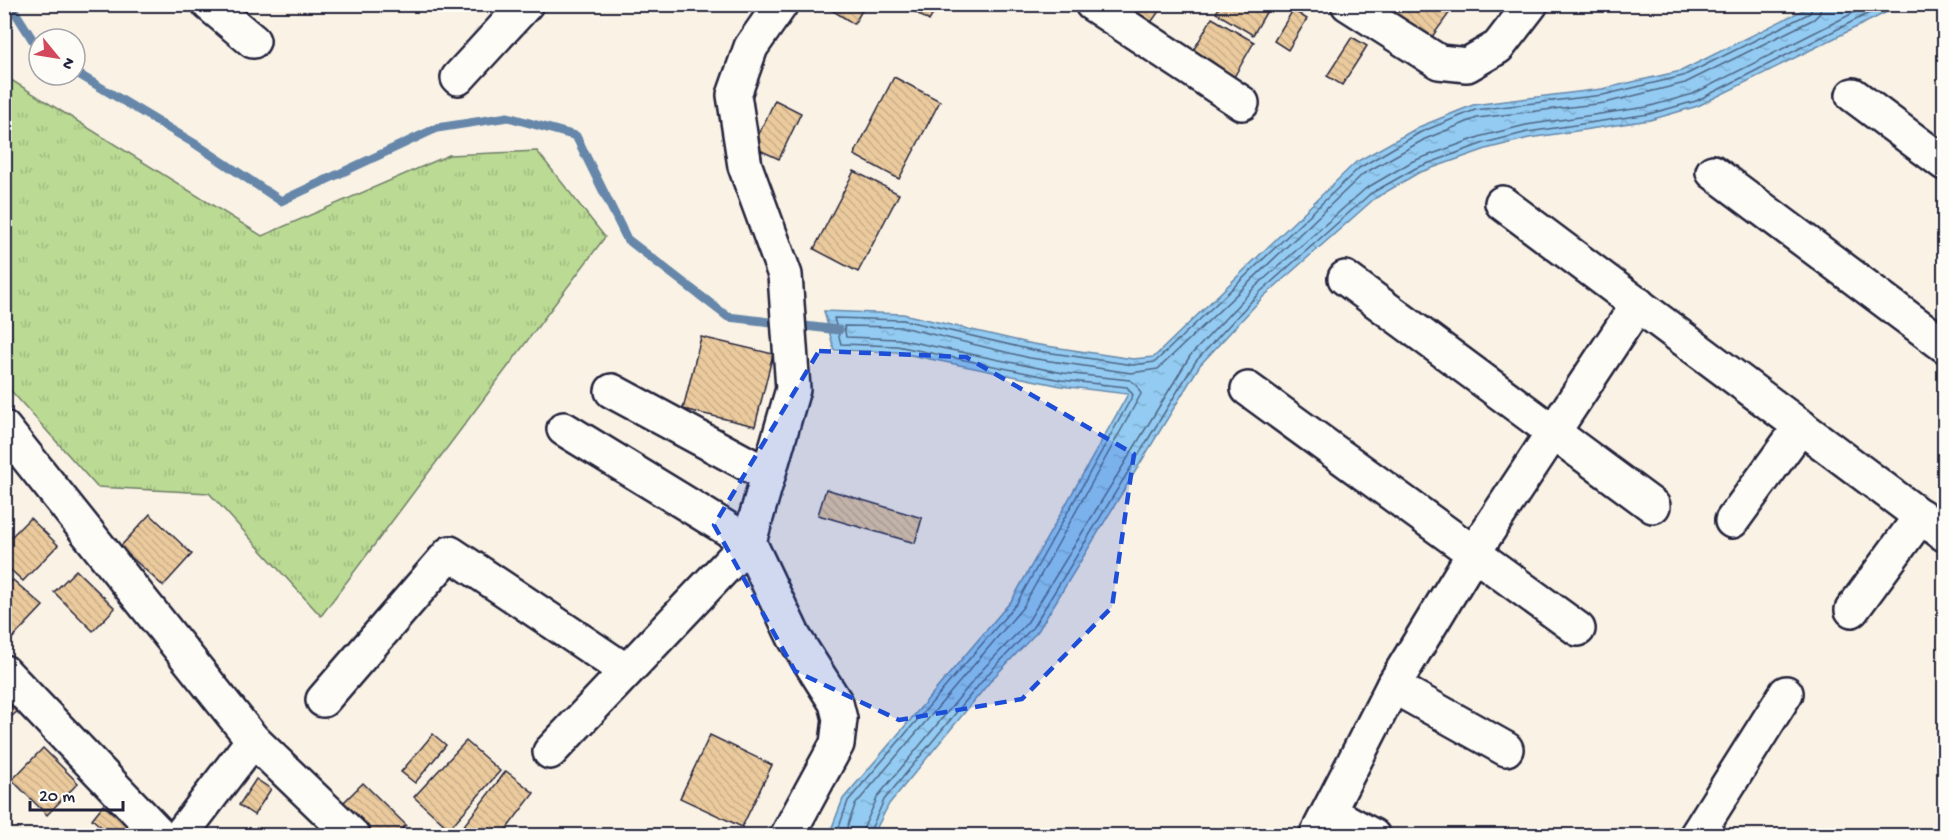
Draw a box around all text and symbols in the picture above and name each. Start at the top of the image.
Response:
north arrow [27,27,87,87]
text: N [56,53,78,72]
scale bar [30,774,123,812]
text: 20 m [39,787,75,808]

